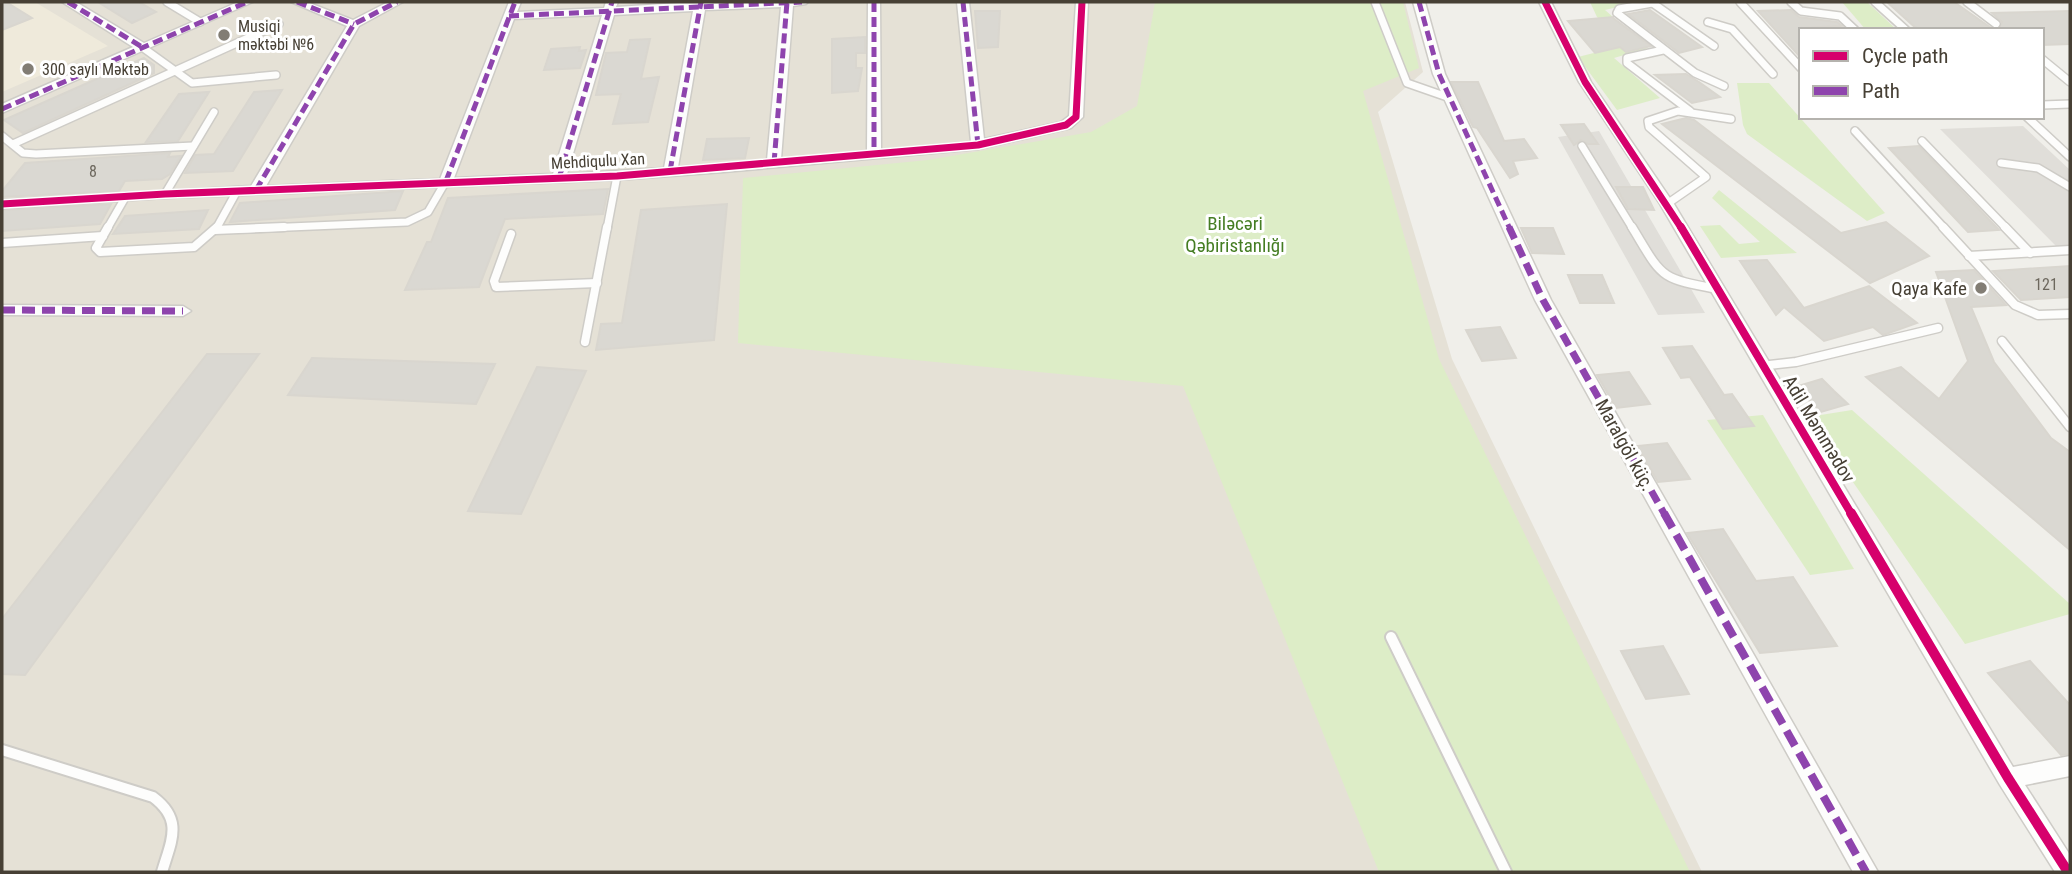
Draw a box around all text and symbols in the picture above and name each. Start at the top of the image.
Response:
place label: Musiqi məktəbi №6 [238,17,314,54]
marker: Musiqi məktəbi №6 [216,27,232,43]
legend [1799,28,2044,119]
text: Cycle path [1862,44,1948,68]
place label: 300 saylı Məktəb [42,60,149,79]
marker: 300 saylı Məktəb [20,61,36,77]
text: Path [1862,79,1900,103]
street label: Mehdiqulu Xan [551,149,645,173]
house number: 8 [89,162,97,181]
park label: Biləcəri Qəbiristanlığı [1185,212,1285,257]
house number: 121 [2034,275,2058,294]
place label: Qaya Kafe [1891,277,1967,300]
marker: Qaya Kafe [1973,280,1989,296]
street label: Adil Məmmədov [1778,371,1860,487]
street label: Maralgöl küç. [1590,395,1660,495]

